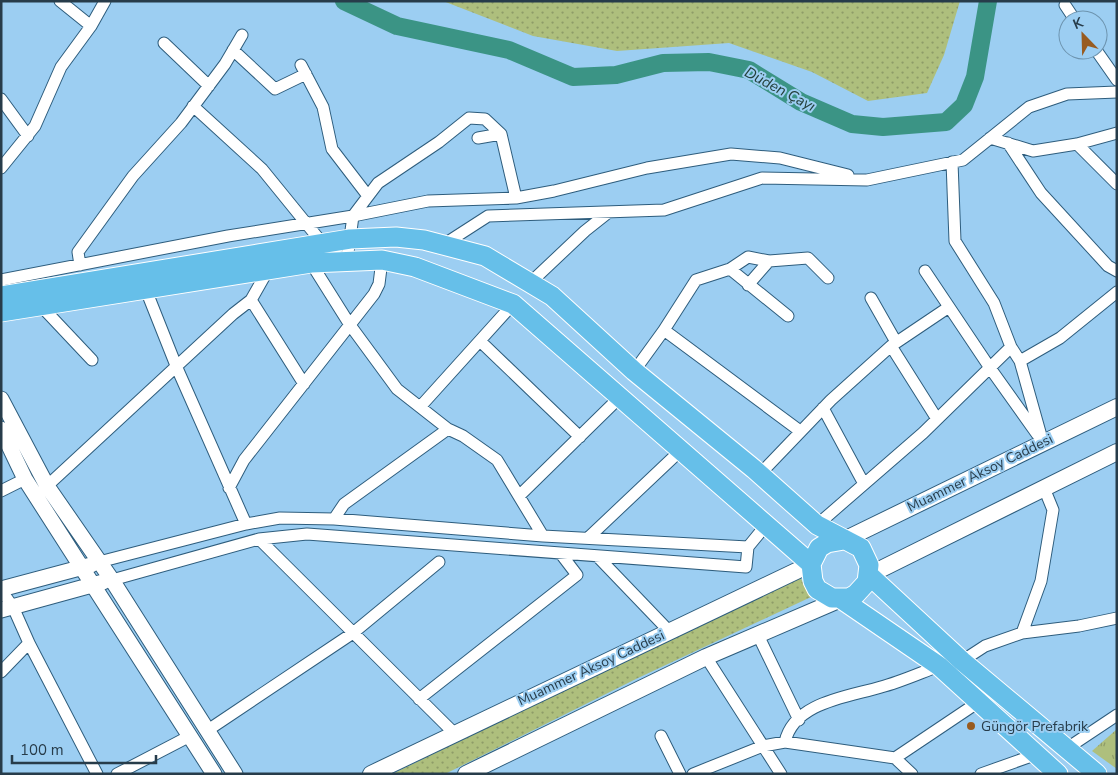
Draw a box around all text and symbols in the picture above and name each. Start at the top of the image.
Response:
north arrow [1058,10,1108,60]
text: K [1070,13,1087,34]
water label: Düden Çayı [741,62,819,116]
street label: Muammer Aksoy Caddesi [904,429,1056,517]
street label: Muammer Aksoy Caddesi [515,626,667,710]
place label: Güngör Prefabrik [981,717,1089,736]
marker: Güngör Prefabrik [965,720,977,732]
scale bar [12,732,156,764]
text: 100 m [20,740,64,760]

